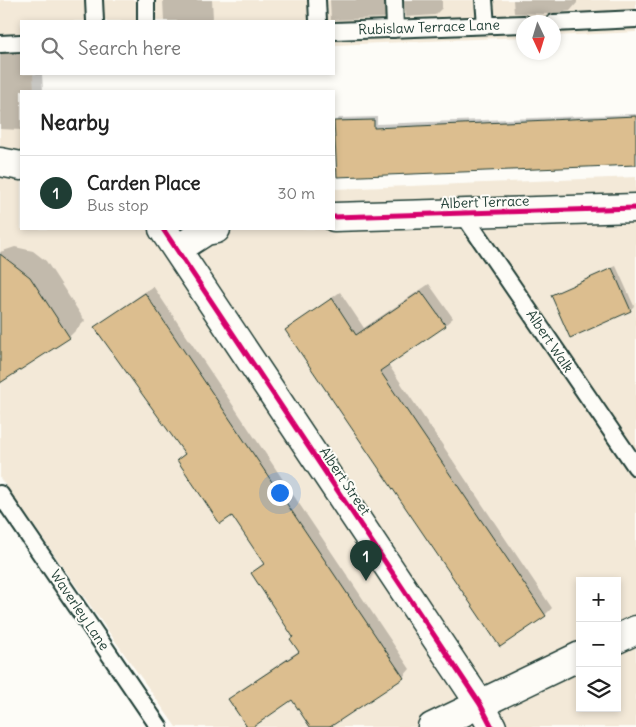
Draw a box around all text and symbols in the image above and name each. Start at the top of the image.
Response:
north arrow [516,15,561,60]
street label: Rubislaw Terrace Lane [358,16,500,38]
search box [20,20,335,75]
icon: search [38,34,66,62]
text: Search here [78,36,181,60]
text: Nearby [40,109,110,136]
text: Carden Place [87,171,201,195]
text: 1 [53,183,59,203]
text: 30 m [278,183,315,203]
street label: Albert Terrace [440,191,530,213]
text: Bus stop [87,195,149,215]
street label: Albert Walk [522,306,578,376]
street label: Albert Street [316,443,375,519]
your location [267,480,293,506]
pin: 1 [350,540,382,581]
street label: Waverley Lane [46,566,114,654]
map controls [576,577,621,712]
button: + [576,577,621,622]
button: − [576,622,621,667]
button: layers [576,667,621,712]

